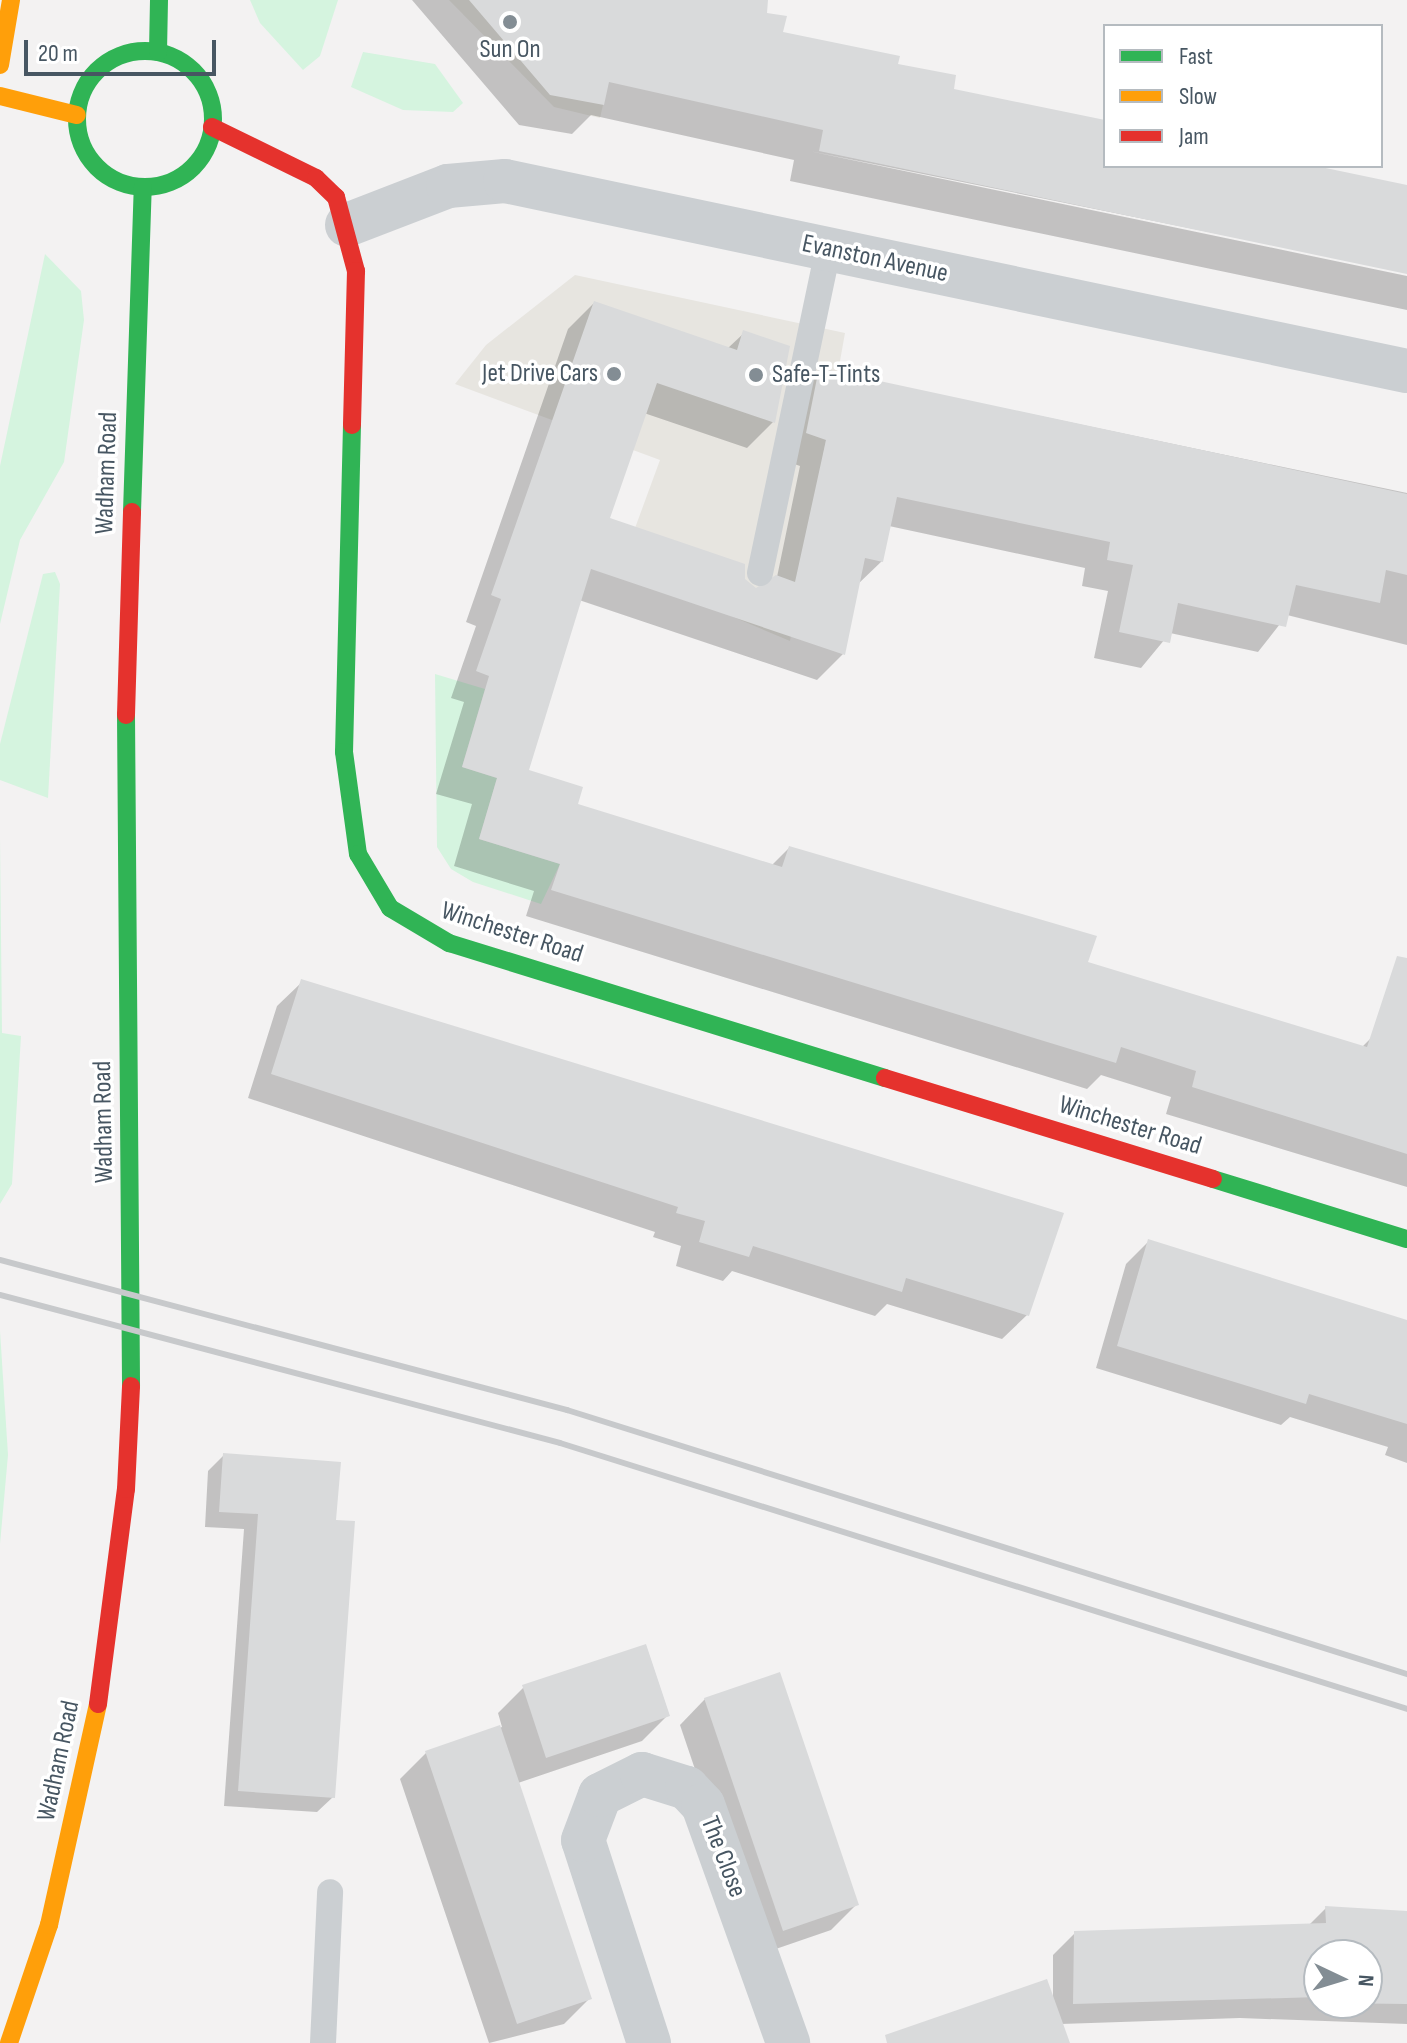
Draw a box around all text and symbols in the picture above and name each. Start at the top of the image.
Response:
marker: Sun On [501,13,519,31]
scale bar [28,24,220,74]
legend [1103,24,1383,168]
place label: Sun On [479,34,541,66]
text: 20 m [38,39,78,68]
text: Fast [1179,42,1213,71]
text: Slow [1179,82,1217,111]
text: Jam [1179,122,1209,151]
street label: Evanston Avenue [799,228,951,290]
place label: Jet Drive Cars [482,358,598,390]
place label: Safe-T-Tints [772,359,880,391]
marker: Jet Drive Cars [605,365,623,383]
marker: Safe-T-Tints [747,366,765,384]
street label: Wadham Road [89,411,125,535]
street label: Winchester Road [437,895,587,971]
street label: Wadham Road [87,1061,121,1183]
street label: Winchester Road [1055,1090,1205,1162]
street label: Wadham Road [31,1698,87,1824]
street label: The Close [693,1812,753,1902]
north arrow [1303,1939,1383,2019]
text: N [1352,1974,1379,1987]

